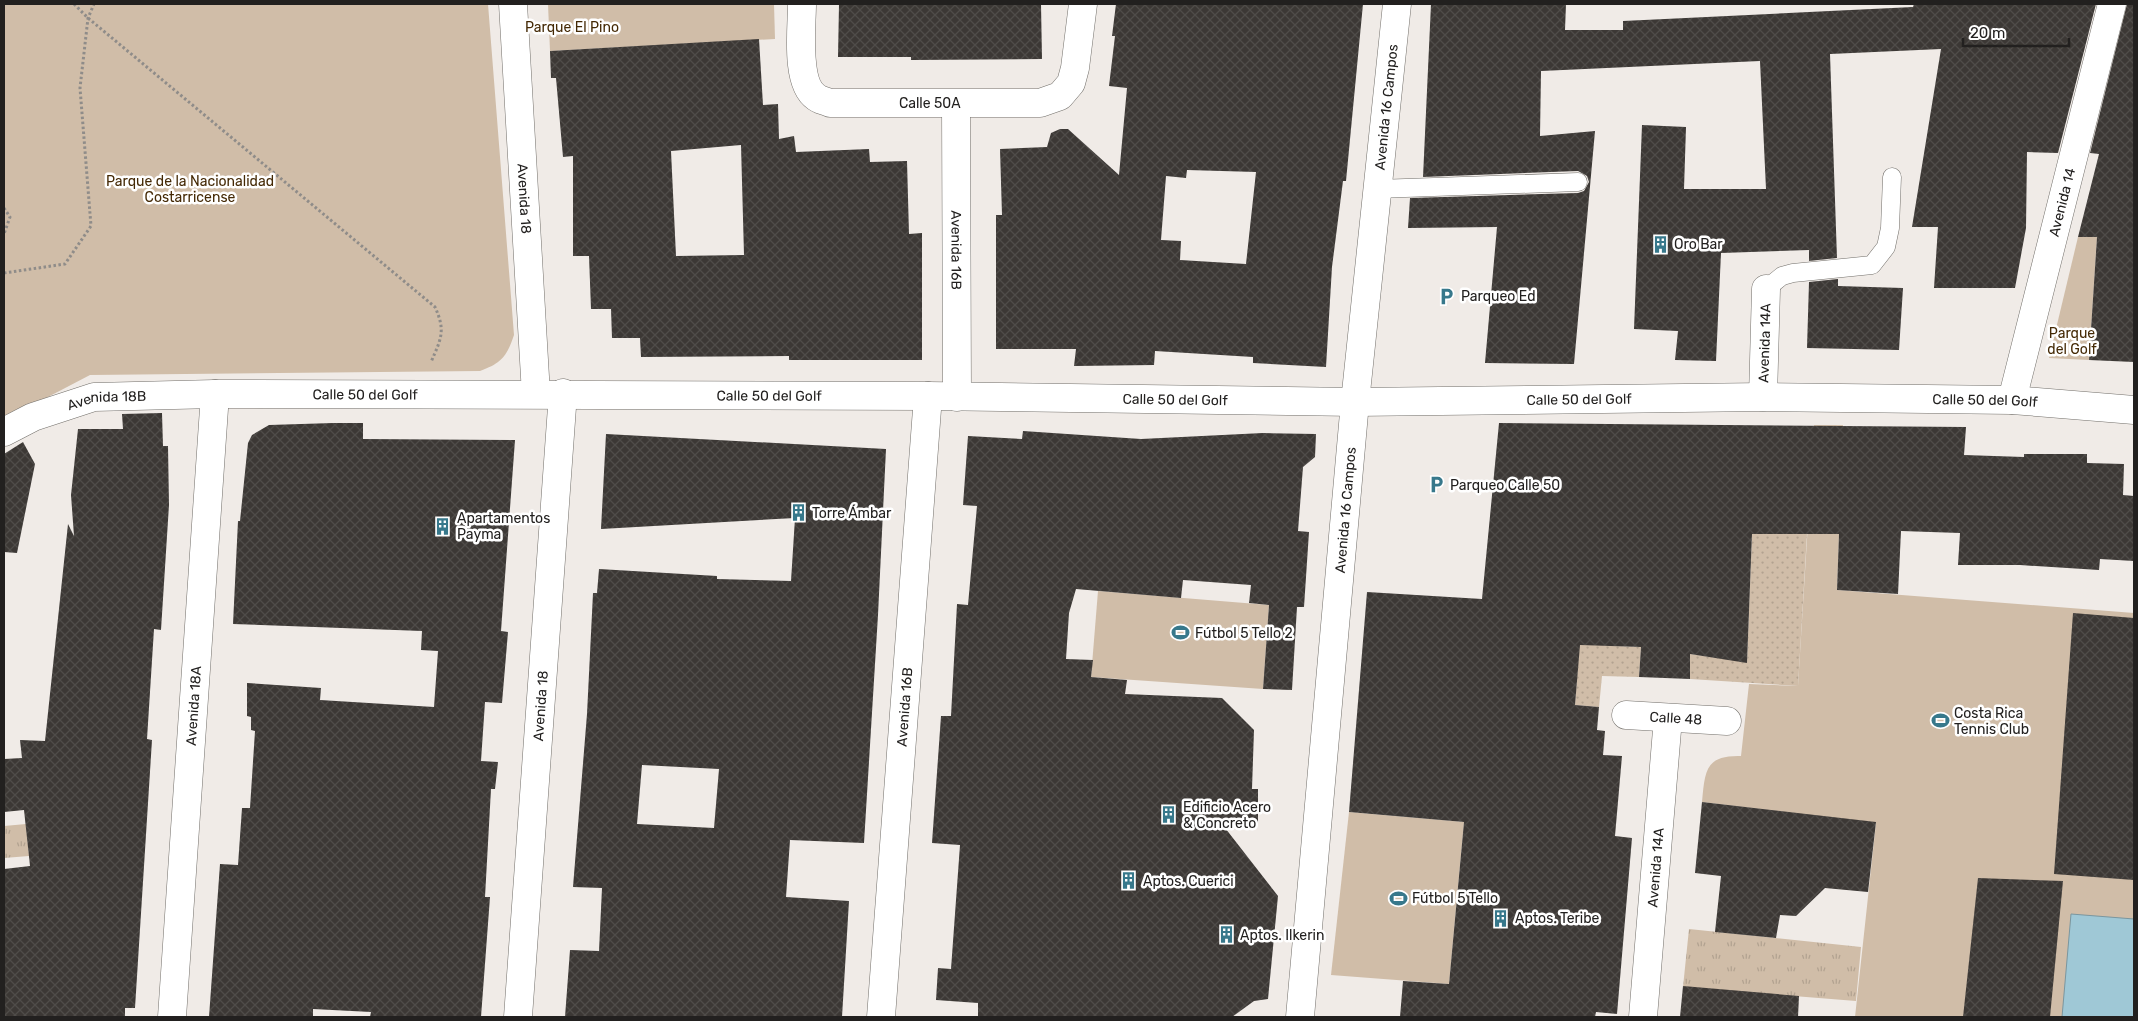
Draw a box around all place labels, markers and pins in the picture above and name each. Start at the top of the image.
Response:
building icon: Oro Bar [1650,234,1670,254]
place label: Oro Bar [1674,236,1723,253]
parking icon: Parqueo Ed [1437,286,1457,306]
place label: Parqueo Ed [1461,288,1536,305]
parking icon: Parqueo Calle 50 [1426,475,1446,495]
place label: Parqueo Calle 50 [1450,477,1560,494]
building icon: Torre Ámbar [788,503,808,523]
place label: Torre Ámbar [812,504,892,522]
place label: Apartamentos Payma [457,510,550,543]
building icon: Apartamentos Payma [433,516,453,536]
sports icon: Fútbol 5 Tello 2 [1171,623,1191,643]
place label: Fútbol 5 Tello 2 [1195,625,1293,642]
place label: Costa Rica Tennis Club [1954,705,2029,738]
sports icon: Costa Rica Tennis Club [1930,711,1950,731]
place label: Edificio Acero & Concreto [1183,799,1271,832]
building icon: Edificio Acero & Concreto [1159,805,1179,825]
building icon: Aptos. Cuerici [1119,871,1139,891]
place label: Aptos. Cuerici [1143,873,1234,890]
sports icon: Fútbol 5 Tello [1388,888,1408,908]
place label: Fútbol 5 Tello [1412,890,1498,907]
building icon: Aptos. Teribe [1491,908,1511,928]
place label: Aptos. Teribe [1515,910,1600,927]
building icon: Aptos. Ilkerin [1216,925,1236,945]
place label: Aptos. Ilkerin [1240,927,1324,944]

